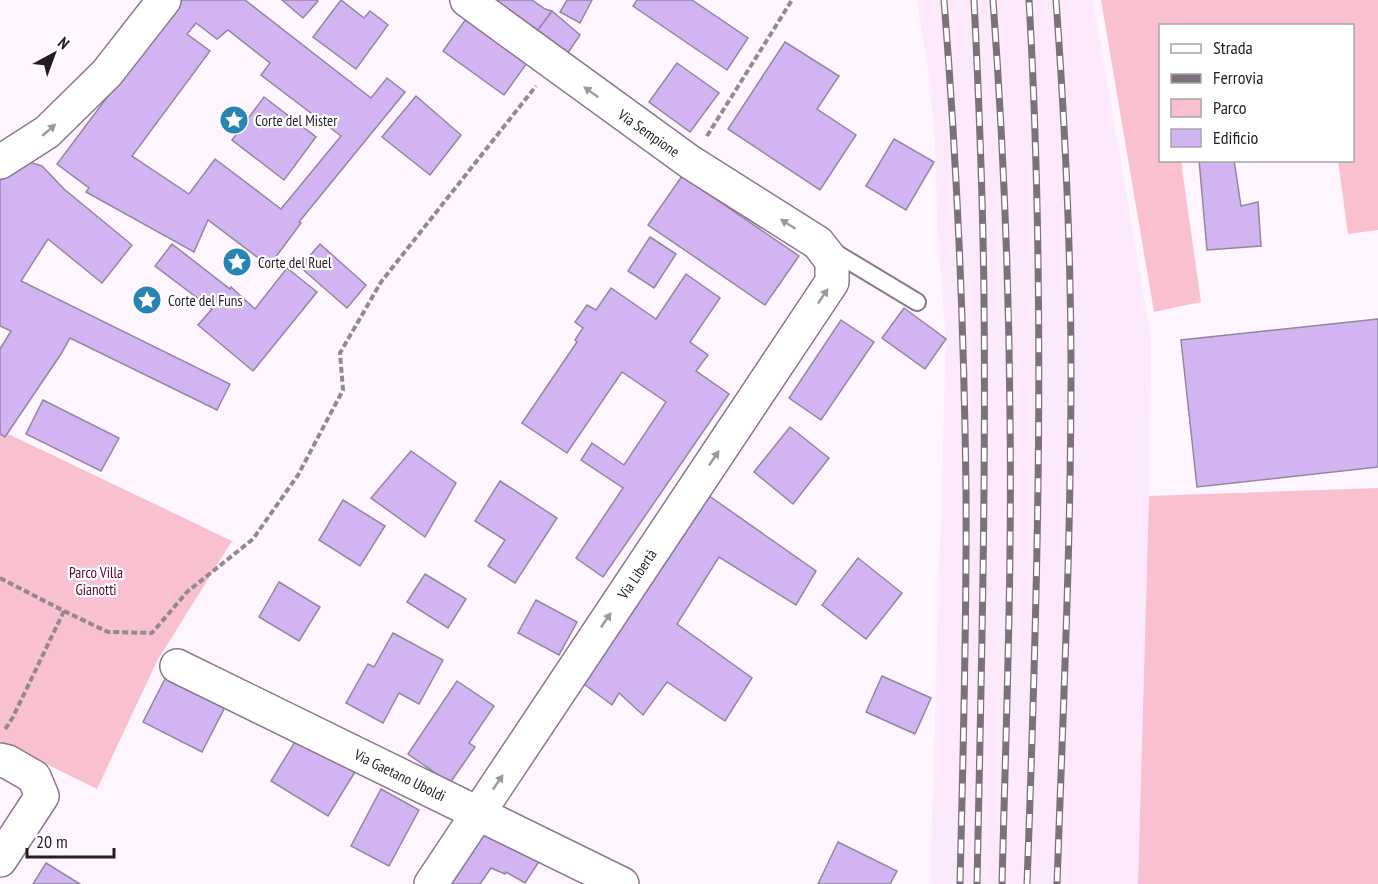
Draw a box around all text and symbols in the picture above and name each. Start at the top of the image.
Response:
north arrow [24,24,84,84]
legend [1159,24,1354,162]
text: N [54,32,74,53]
text: Strada [1213,36,1253,59]
text: Ferrovia [1213,66,1263,89]
one-way arrow [584,86,600,98]
text: Parco [1213,96,1247,119]
place icon: Corte del Mister [218,104,250,136]
street label: Via Sempione [614,104,683,161]
place label: Corte del Mister [255,111,338,130]
one-way arrow [41,123,56,137]
text: Edificio [1213,126,1259,149]
one-way arrow [780,218,796,229]
place icon: Corte del Ruel [221,246,253,278]
place label: Corte del Ruel [258,253,332,272]
place icon: Corte del Funs [131,284,163,316]
one-way arrow [817,288,828,304]
place label: Corte del Funs [168,291,243,310]
one-way arrow [709,450,720,466]
street label: Via Libertà [613,545,661,603]
park label: Parco Villa Gianotti [69,563,123,599]
one-way arrow [600,613,612,629]
street label: Via Gaetano Uboldi [350,744,449,805]
one-way arrow [492,775,504,791]
scale bar [27,821,114,859]
text: 20 m [36,830,68,853]

